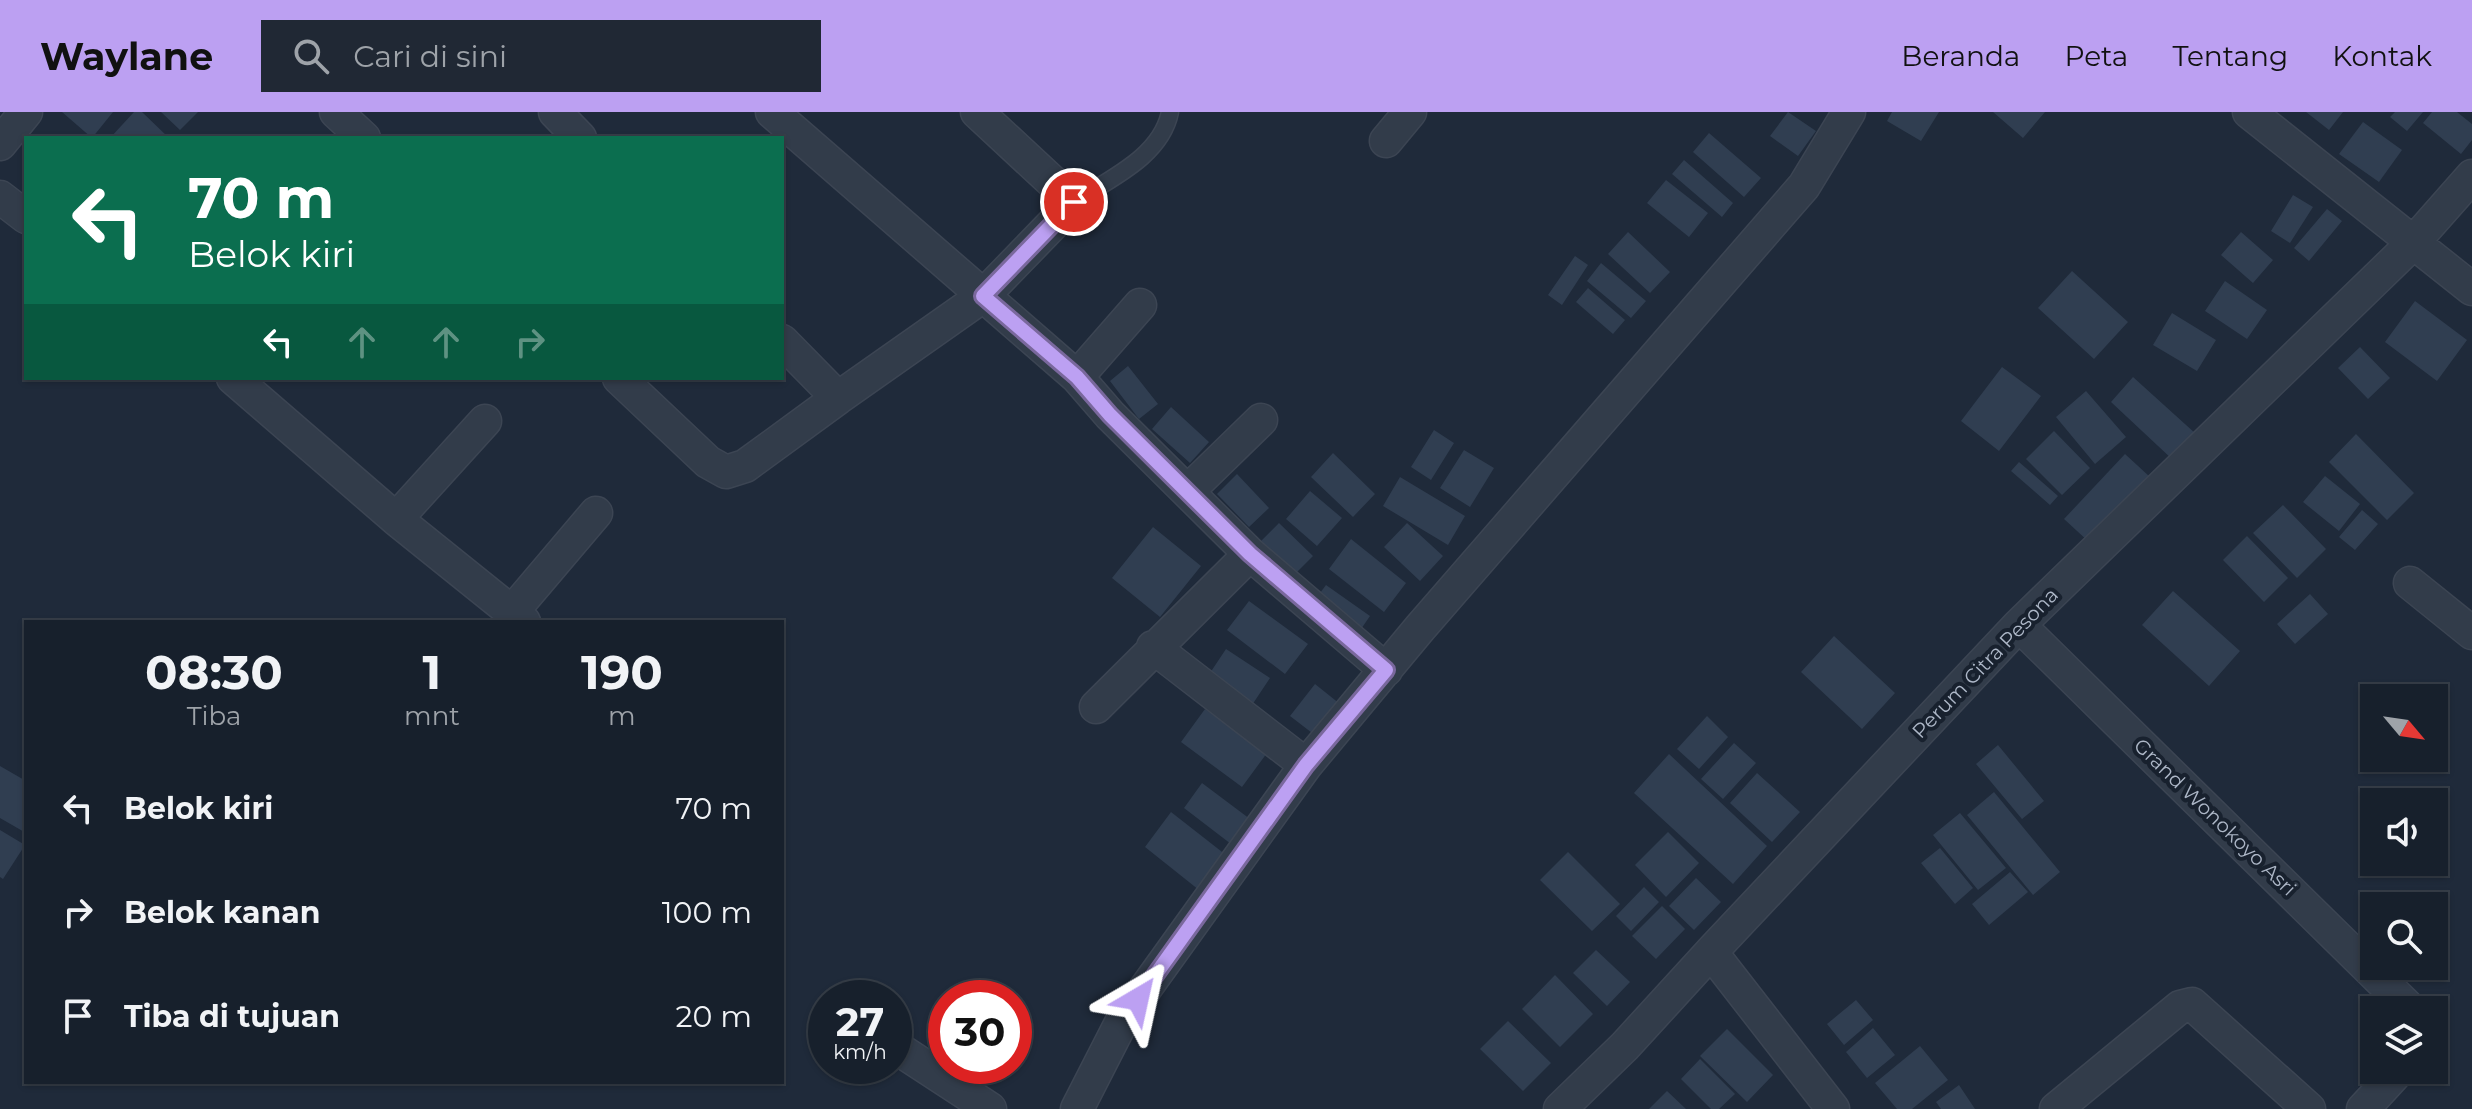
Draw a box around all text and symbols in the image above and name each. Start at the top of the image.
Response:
search box [261,20,821,92]
text: Waylane [40,33,213,80]
icon: search [289,34,333,78]
text: Cari di sini [353,38,507,75]
text: Beranda [1901,39,2020,73]
text: Peta [2064,39,2128,73]
text: Tentang [2172,39,2288,73]
text: Kontak [2332,39,2432,73]
text: 70 m [188,164,334,232]
icon: left [56,168,160,272]
pin [1040,168,1108,236]
icon: arrive [1052,180,1096,224]
text: Belok kiri [188,232,355,276]
icon: left [256,320,300,364]
icon: ahead [340,320,384,364]
icon: ahead [424,320,468,364]
icon: right [508,320,552,364]
street label: Perum Citra Pesona [1907,583,2063,743]
text: 08:30 [145,643,283,701]
text: 1 [423,643,441,701]
text: 190 [581,643,663,701]
north arrow [2360,684,2448,772]
map controls [2360,684,2448,1084]
text: Tiba [187,700,241,732]
text: mnt [404,700,460,732]
text: m [608,700,636,732]
street label: Grand Wonokoyo Asri [2129,733,2301,901]
icon: left [56,786,100,830]
button: sound [2360,788,2448,876]
text: Belok kiri [124,790,273,827]
text: 70 m [675,790,752,827]
icon: right [56,890,100,934]
button: search [2360,892,2448,980]
text: Belok kanan [124,894,321,931]
text: 100 m [662,894,752,931]
position arrow [1096,957,1180,1041]
speed limit sign: 30 [928,980,1032,1084]
icon: arrive [56,994,100,1038]
button: layers [2360,996,2448,1084]
text: 27 [836,997,884,1046]
text: Tiba di tujuan [124,998,340,1035]
text: 20 m [675,998,752,1035]
text: km/h [833,1040,887,1064]

